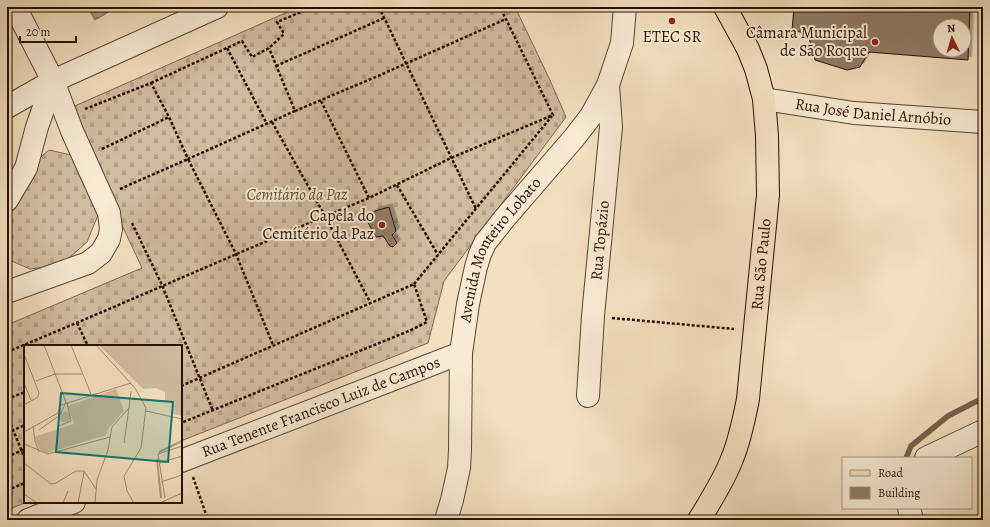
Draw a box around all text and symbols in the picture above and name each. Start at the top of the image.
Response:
marker: ETEC SR [667,16,677,26]
scale bar [20,18,76,44]
north arrow [932,18,972,58]
text: N [947,21,956,36]
place label: Câmara Municipal de São Roque [746,22,867,62]
text: 20 m [26,24,50,40]
place label: ETEC SR [643,26,702,48]
marker: Câmara Municipal de São Roque [870,37,880,47]
street label: Rua José Daniel Arnóbio [794,93,952,131]
street label: Avenida Monteiro Lobato [454,172,546,325]
park label: Cemitário da Paz [247,184,348,206]
street label: Rua Topázio [585,200,615,281]
place label: Capela do Cemítério da Paz [263,205,374,245]
street label: Rua São Paulo [746,217,777,311]
marker: Capela do Cemítério da Paz [377,220,387,230]
inset map [24,345,182,503]
street label: Rua Tenente Francisco Luiz de Campos [199,351,443,463]
legend [842,457,972,509]
text: Road [878,465,904,481]
text: Building [878,485,920,501]

